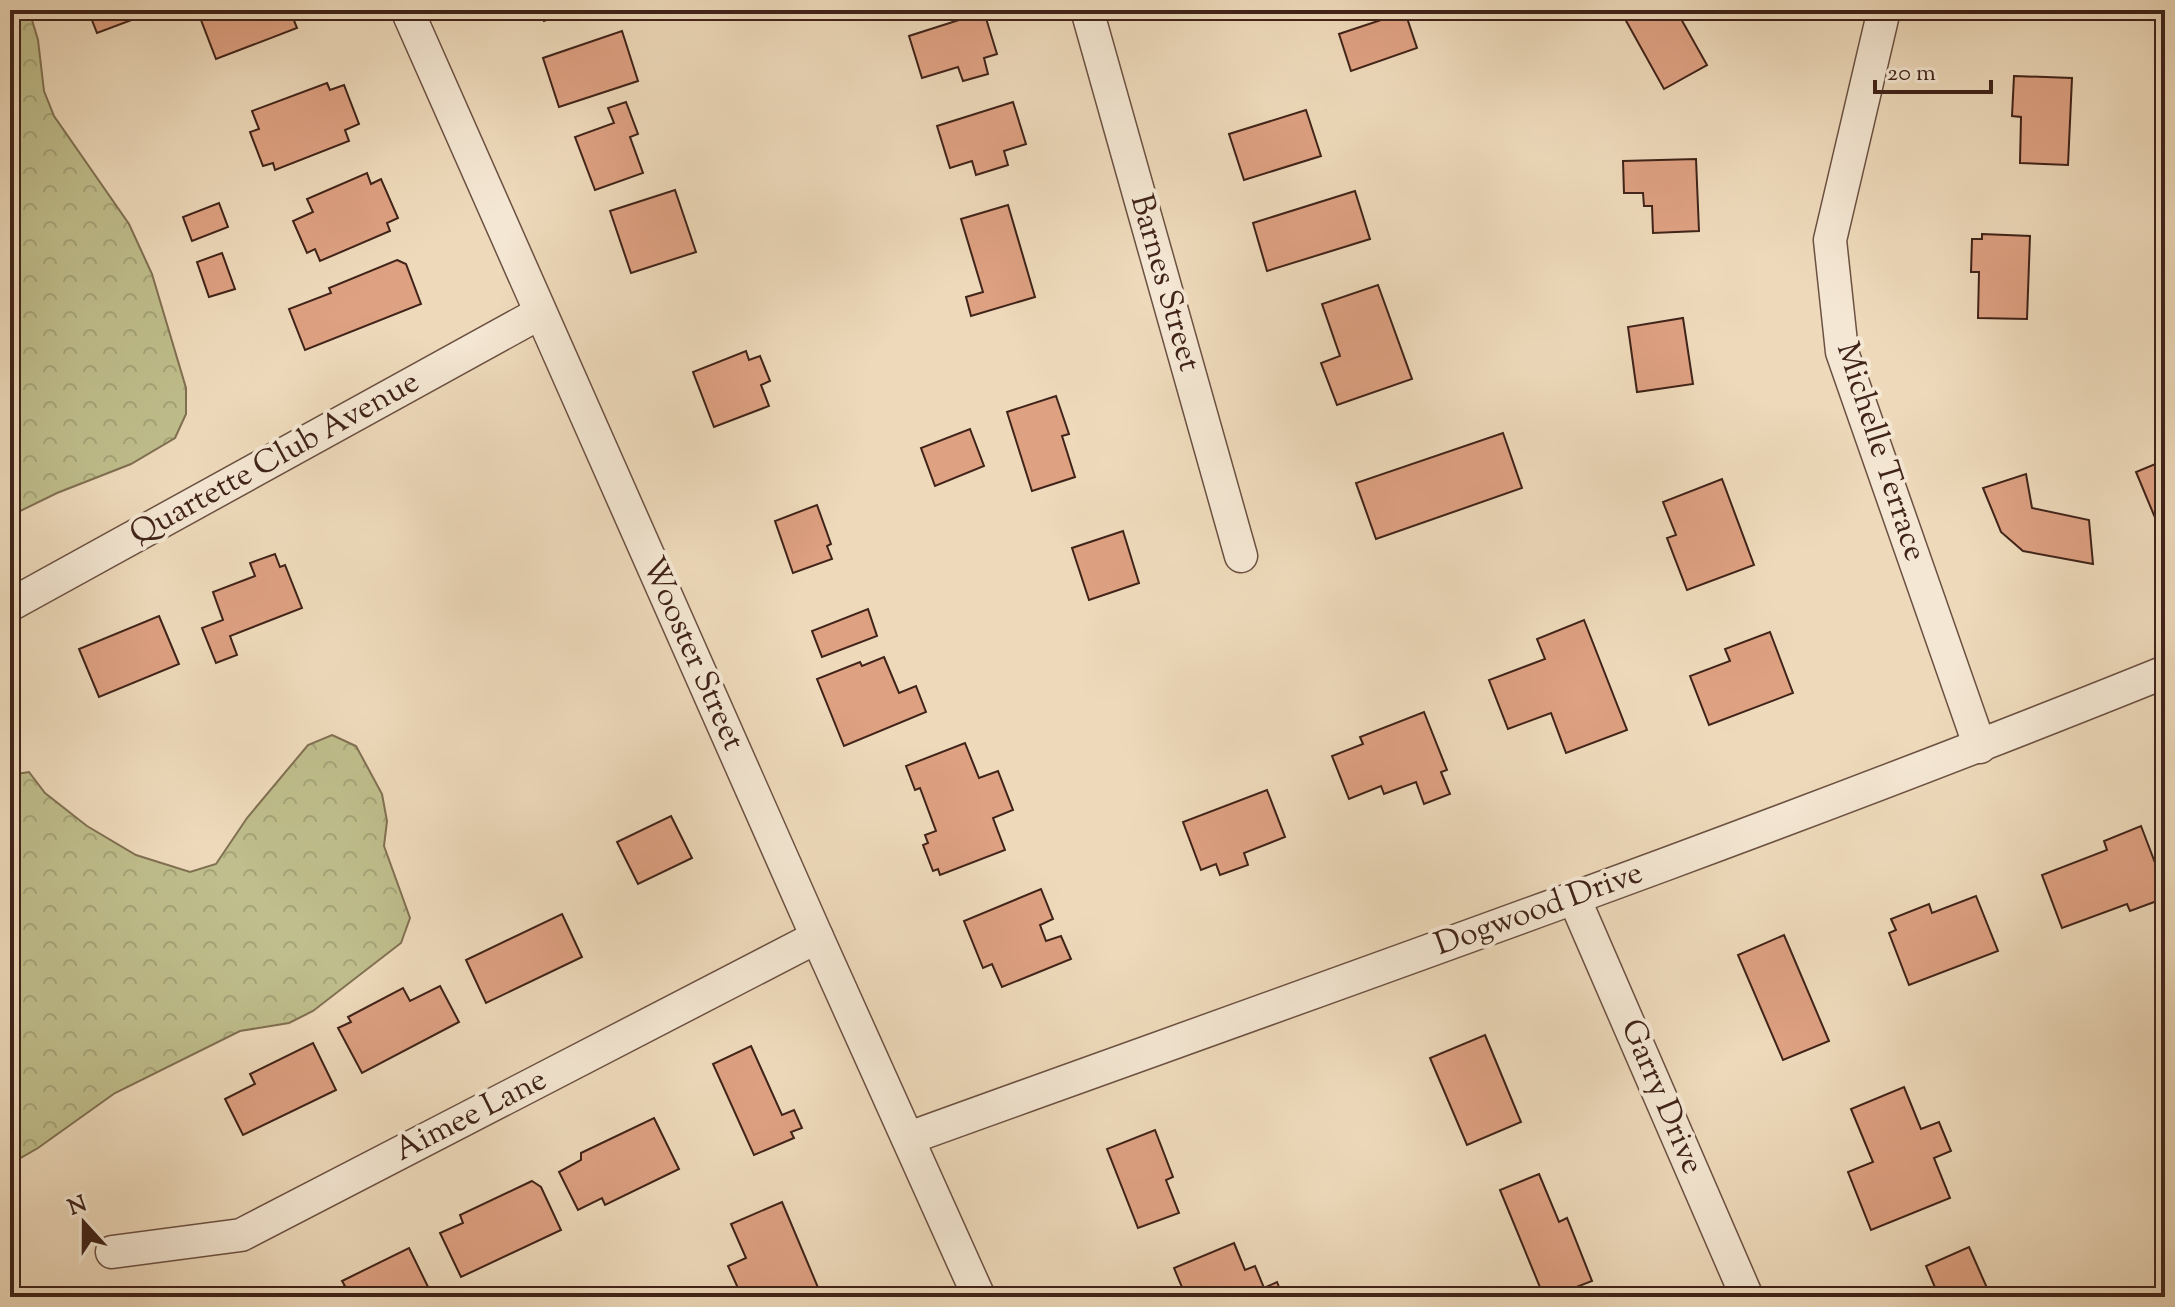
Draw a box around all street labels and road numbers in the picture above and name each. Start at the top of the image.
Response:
street label: Barnes Street [1117,189,1211,377]
street label: Michelle Terrace [1823,337,1937,567]
street label: Quartette Club Avenue [122,360,428,558]
street label: Wooster Street [629,550,755,758]
street label: Dogwood Drive [1429,851,1649,969]
street label: Garry Drive [1608,1012,1714,1182]
street label: Aimee Lane [387,1058,555,1174]

